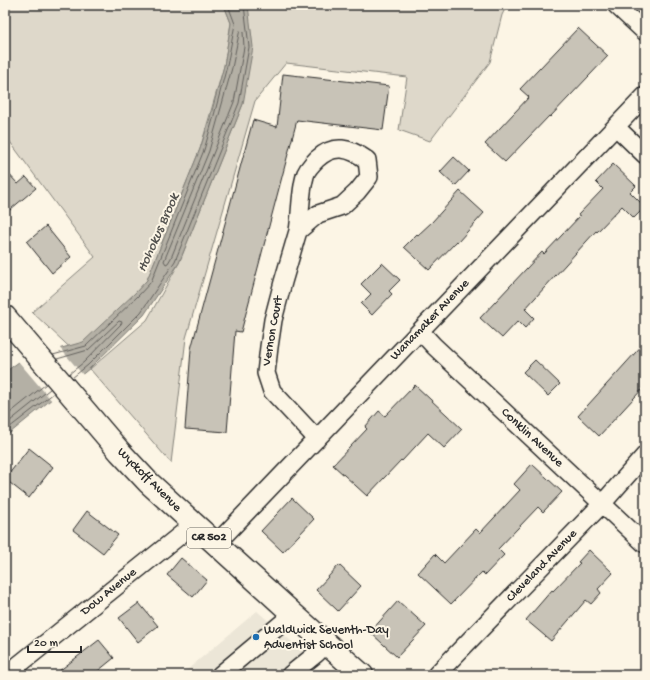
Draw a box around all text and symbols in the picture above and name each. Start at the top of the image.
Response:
water label: Hohokus Brook [134,189,185,275]
street label: Wanamaker Avenue [387,276,473,364]
street label: Vernon Court [259,293,287,368]
street label: Conklin Avenue [498,405,567,471]
street label: Wyckoff Avenue [114,445,184,515]
street label: Cleveland Avenue [504,526,581,605]
road number: CR 502 [187,528,231,548]
street label: Dow Avenue [77,565,140,620]
place label: Waldwick Seventh-Day Adventist School [264,623,389,653]
scale bar [28,628,81,654]
marker: Waldwick Seventh-Day Adventist School [251,632,261,642]
text: 20 m [34,637,59,651]

